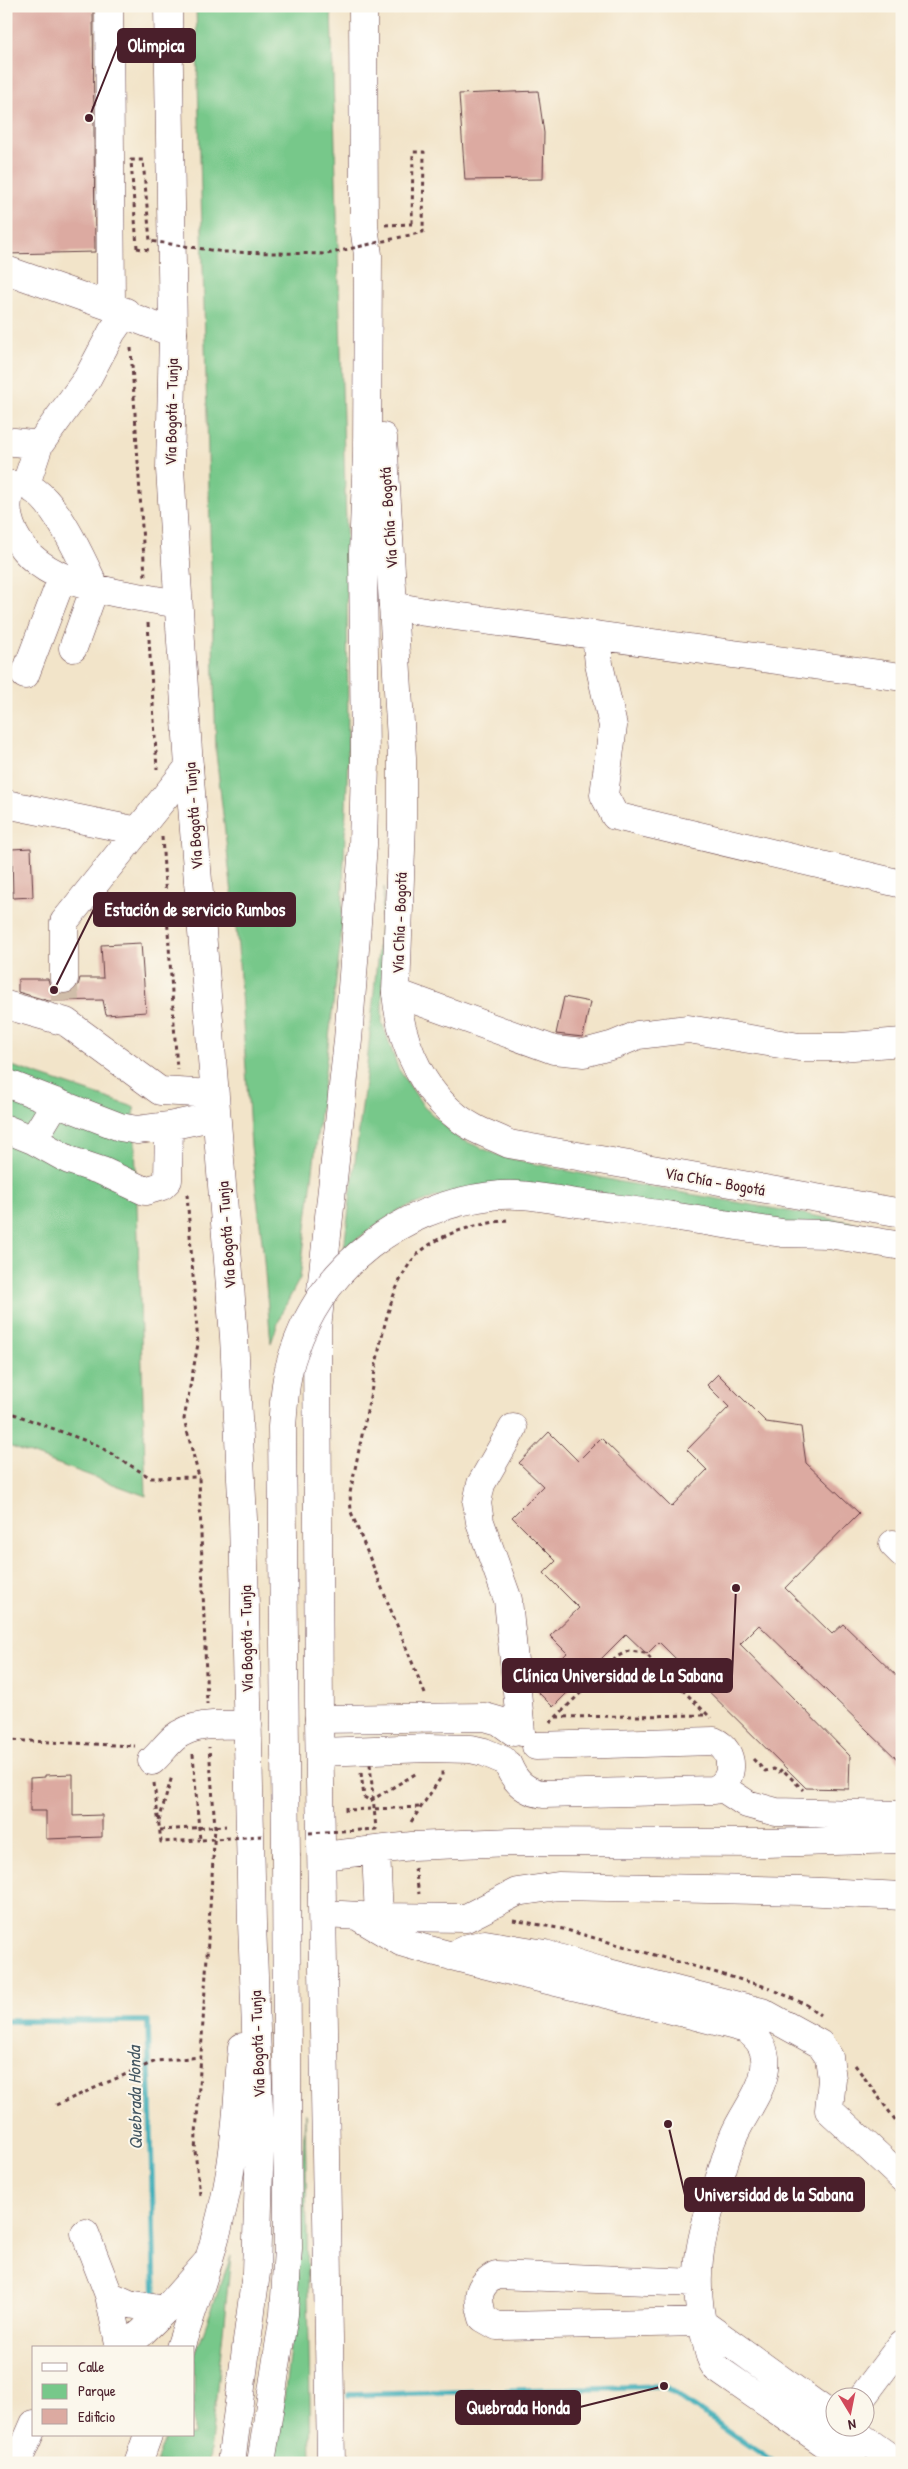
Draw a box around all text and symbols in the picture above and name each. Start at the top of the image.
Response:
callout: Olimpica [118,29,195,62]
text: Olimpica [128,33,185,59]
street label: Vía Bogotá - Tunja [159,358,183,466]
street label: Vía Chía - Bogotá [373,467,403,569]
street label: Vía Bogotá - Tunja [178,762,208,870]
street label: Vía Chía - Bogotá [386,872,412,974]
callout: Estación de servicio Rumbos [94,893,295,926]
text: Estación de servicio Rumbos [105,897,286,922]
street label: Vía Chía - Bogotá [663,1161,767,1201]
street label: Vía Bogotá - Tunja [211,1181,241,1289]
street label: Vía Bogotá - Tunja [234,1585,258,1693]
callout: Clínica Universidad de La Sabana [503,1659,732,1692]
text: Clínica Universidad de La Sabana [513,1663,724,1688]
street label: Vía Bogotá - Tunja [244,1990,270,2098]
water label: Quebrada Honda [121,2044,148,2150]
callout: Universidad de la Sabana [685,2178,864,2211]
text: Universidad de la Sabana [695,2182,854,2207]
legend [32,2346,195,2436]
text: Calle [78,2356,105,2377]
text: Parque [78,2380,116,2401]
north arrow [826,2386,876,2436]
callout: Quebrada Honda [456,2391,580,2424]
text: Quebrada Honda [466,2395,571,2420]
text: Edificio [78,2406,115,2427]
text: N [846,2415,858,2435]

